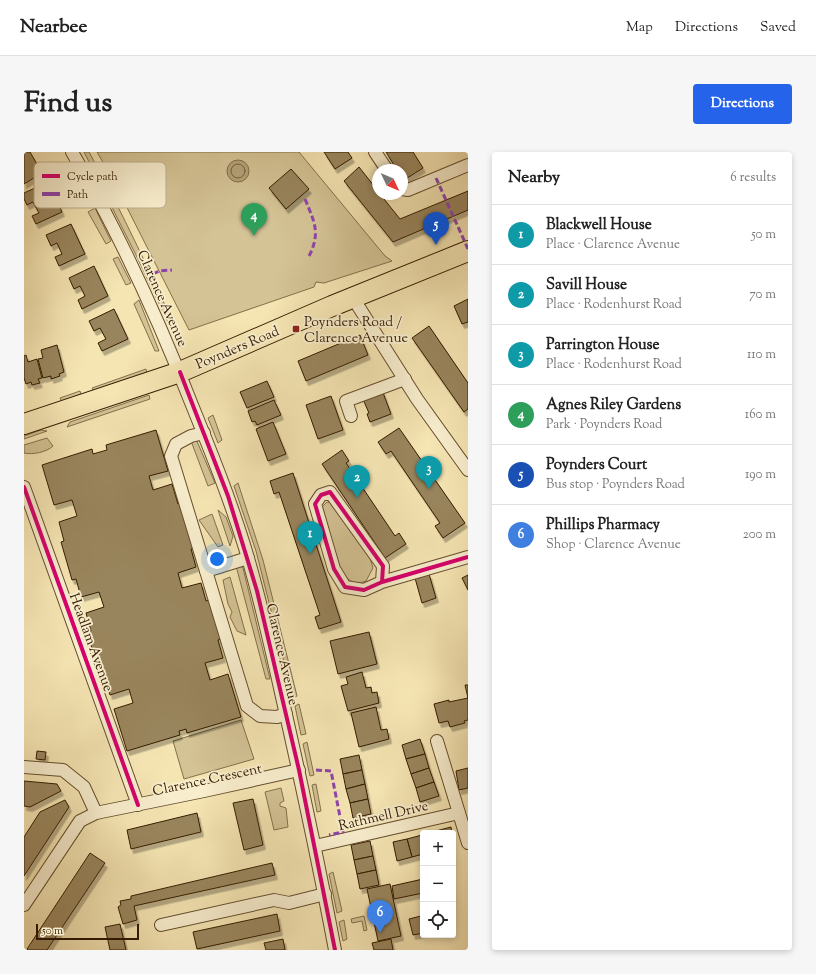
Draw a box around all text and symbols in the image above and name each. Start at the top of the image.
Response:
text: Nearbee [20,14,87,41]
text: Map [626,18,653,38]
text: Directions [675,18,738,38]
text: Saved [760,18,796,38]
text: Find us [24,84,112,124]
button: Directions [693,84,792,124]
legend [34,162,166,208]
north arrow [372,164,408,200]
text: Nearby [508,166,560,190]
text: Cycle path [67,169,118,185]
text: 6 results [730,169,776,187]
text: Path [67,187,89,203]
pin: 4 [241,203,267,236]
pin: 5 [423,212,449,245]
text: Blackwell House [546,215,652,236]
text: 1 [519,226,523,244]
text: 50 m [751,226,776,244]
text: Place · Clarence Avenue [546,236,680,254]
street label: Clarence Avenue [131,247,191,350]
text: Savill House [546,275,627,296]
text: 2 [518,286,524,304]
text: 70 m [749,286,776,304]
text: Place · Rodenhurst Road [546,296,682,314]
place label: Poynders Road / Clarence Avenue [304,313,408,349]
street label: Poynders Road [193,322,283,375]
marker: Poynders Road / Clarence Avenue [291,324,301,334]
text: Parrington House [546,335,660,356]
text: 3 [518,346,524,364]
text: 110 m [747,346,776,364]
text: Place · Rodenhurst Road [546,356,682,374]
text: Agnes Riley Gardens [546,395,681,416]
text: 4 [518,406,524,424]
text: 160 m [745,406,776,424]
text: Park · Poynders Road [546,416,662,434]
text: Poynders Court [546,455,647,476]
pin: 3 [416,456,442,489]
pin: 2 [344,465,370,498]
text: 5 [519,466,523,484]
text: 190 m [745,466,776,484]
text: Bus stop · Poynders Road [546,476,685,494]
text: Phillips Pharmacy [546,515,660,536]
pin: 1 [297,521,323,554]
text: 6 [518,526,524,544]
text: 200 m [743,526,776,544]
text: Shop · Clarence Avenue [546,536,681,554]
your location [207,549,227,569]
street label: Headlam Avenue [63,591,117,695]
street label: Clarence Avenue [260,602,302,707]
street label: Clarence Crescent [151,760,264,802]
street label: Rathmell Drive [337,797,430,837]
map controls [420,830,456,938]
button: + [420,830,456,866]
button: − [420,866,456,902]
pin: 6 [367,900,393,933]
button: locate [420,902,456,938]
scale bar [36,922,139,941]
text: 50 m [42,923,63,939]

